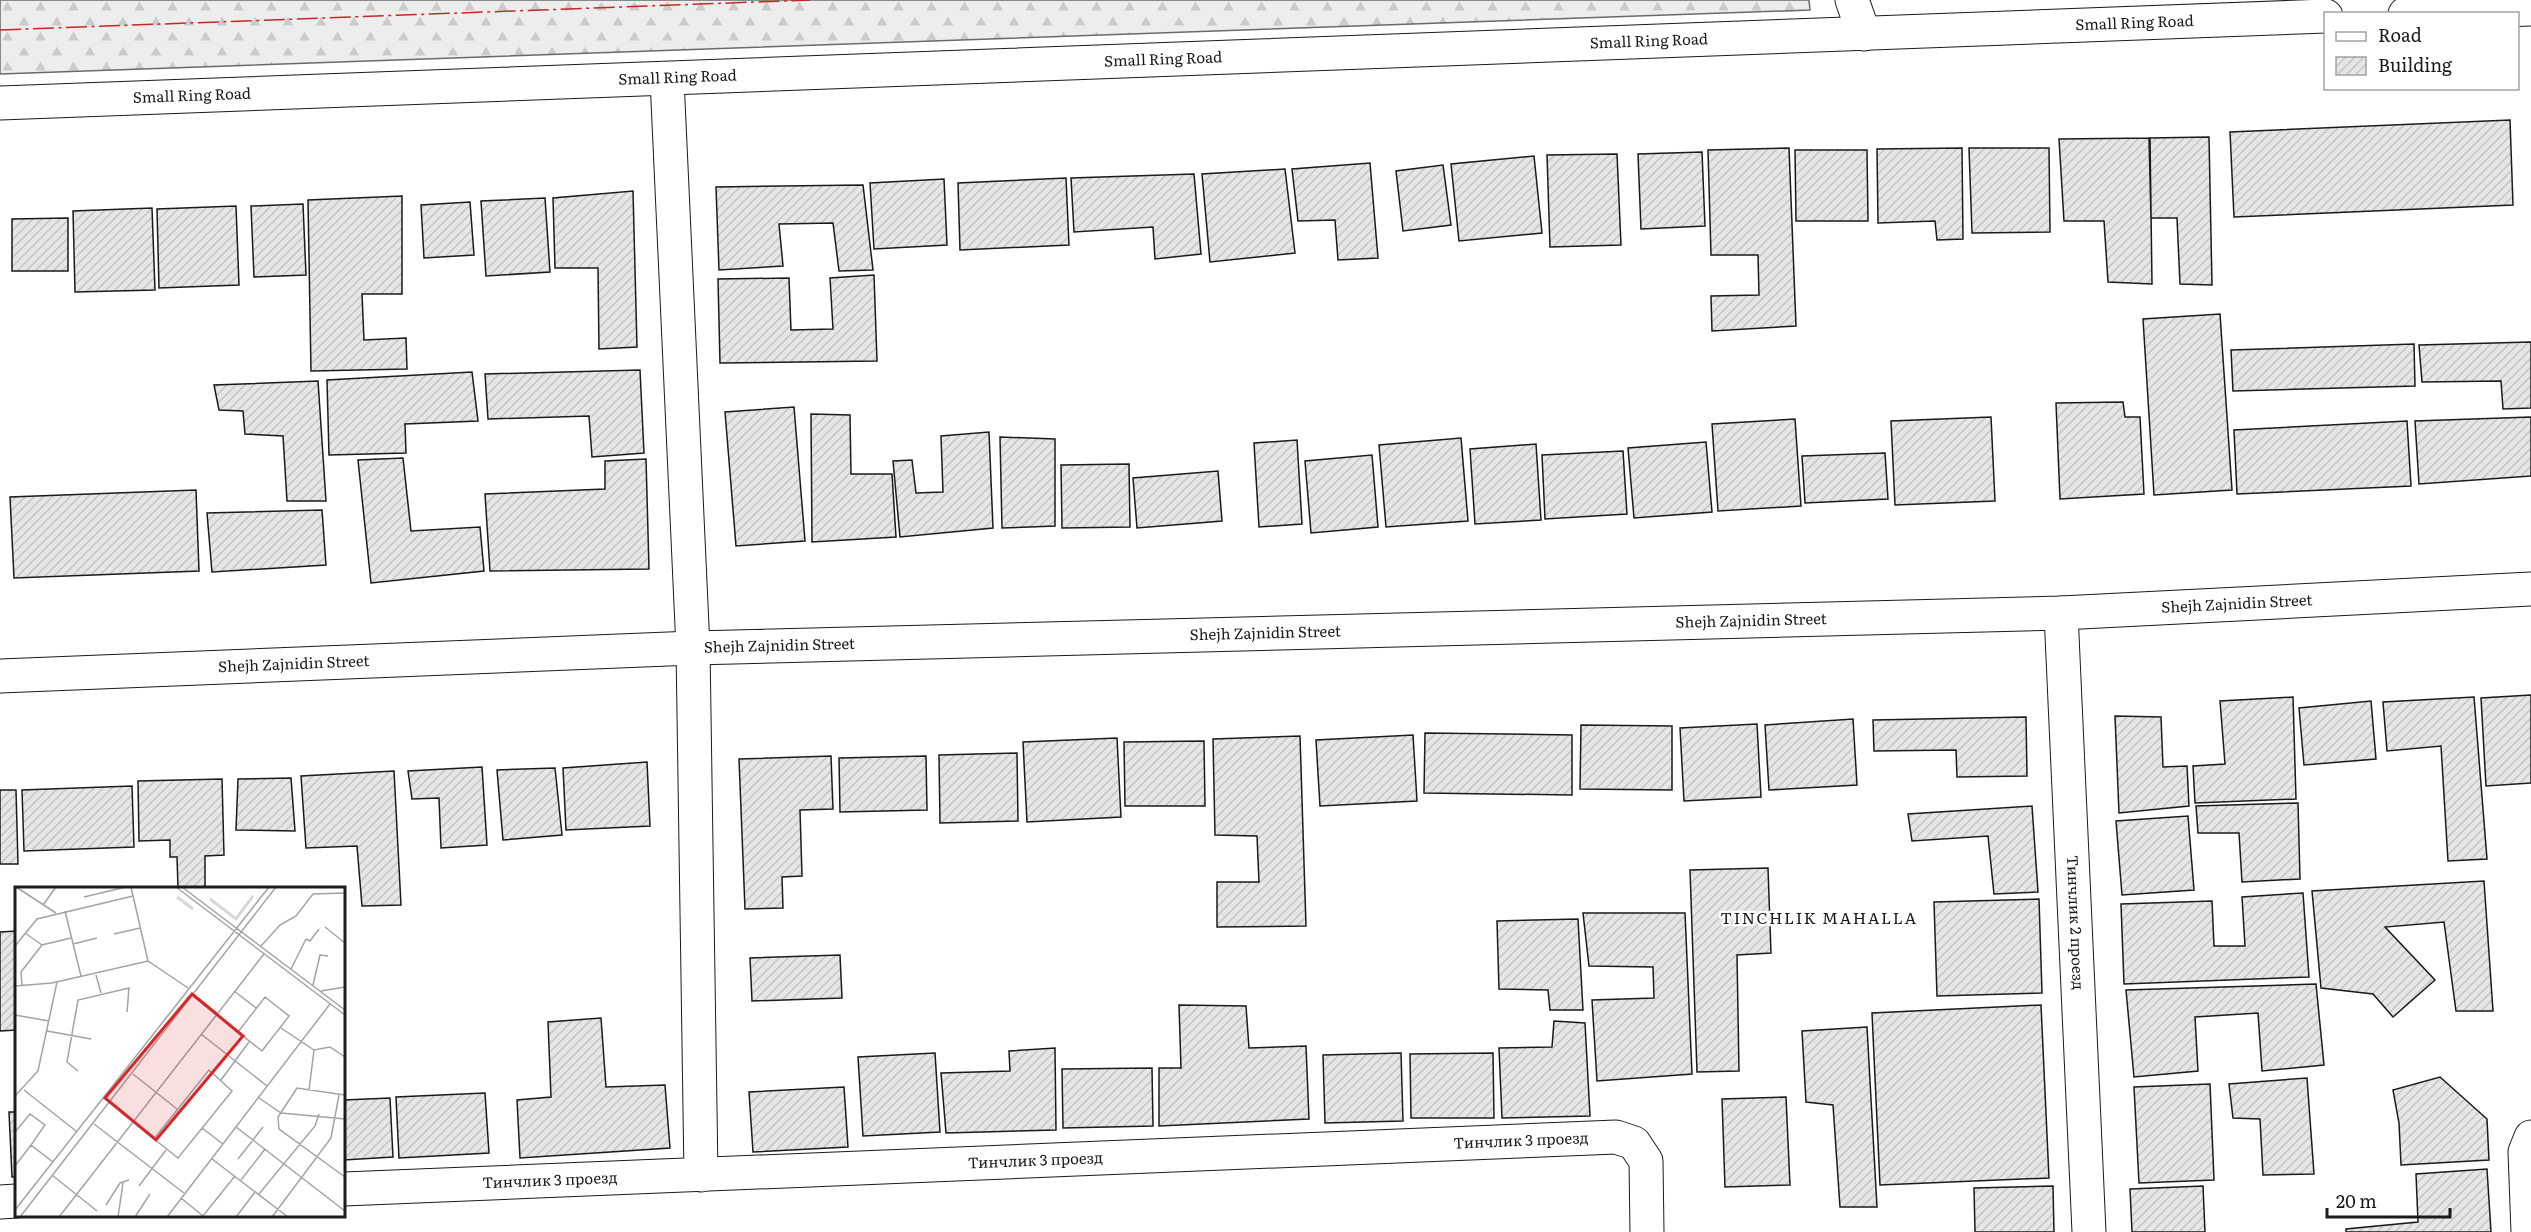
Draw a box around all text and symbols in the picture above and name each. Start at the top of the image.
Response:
street label: Small Ring Road [2075,8,2194,35]
legend [2324,12,2519,90]
text: Road [2378,21,2422,48]
street label: Small Ring Road [1589,26,1708,54]
street label: Small Ring Road [1104,44,1223,72]
text: Building [2378,51,2453,78]
street label: Small Ring Road [618,62,737,90]
street label: Small Ring Road [132,81,251,108]
street label: Shejh Zajnidin Street [2161,587,2313,618]
street label: Shejh Zajnidin Street [1675,606,1827,633]
street label: Shejh Zajnidin Street [1189,618,1341,645]
street label: Shejh Zajnidin Street [703,631,855,658]
street label: Shejh Zajnidin Street [218,648,370,677]
street label: Тинчлик 2 проезд [2062,855,2091,990]
inset map [15,887,345,1217]
district label: TINCHLIK MAHALLA [1720,905,1918,929]
street label: Тинчлик 3 проезд [1453,1125,1589,1154]
street label: Тинчлик 3 проезд [967,1145,1103,1173]
street label: Тинчлик 3 проезд [482,1165,618,1193]
scale bar [2327,1181,2450,1219]
text: 20 m [2336,1187,2377,1214]

